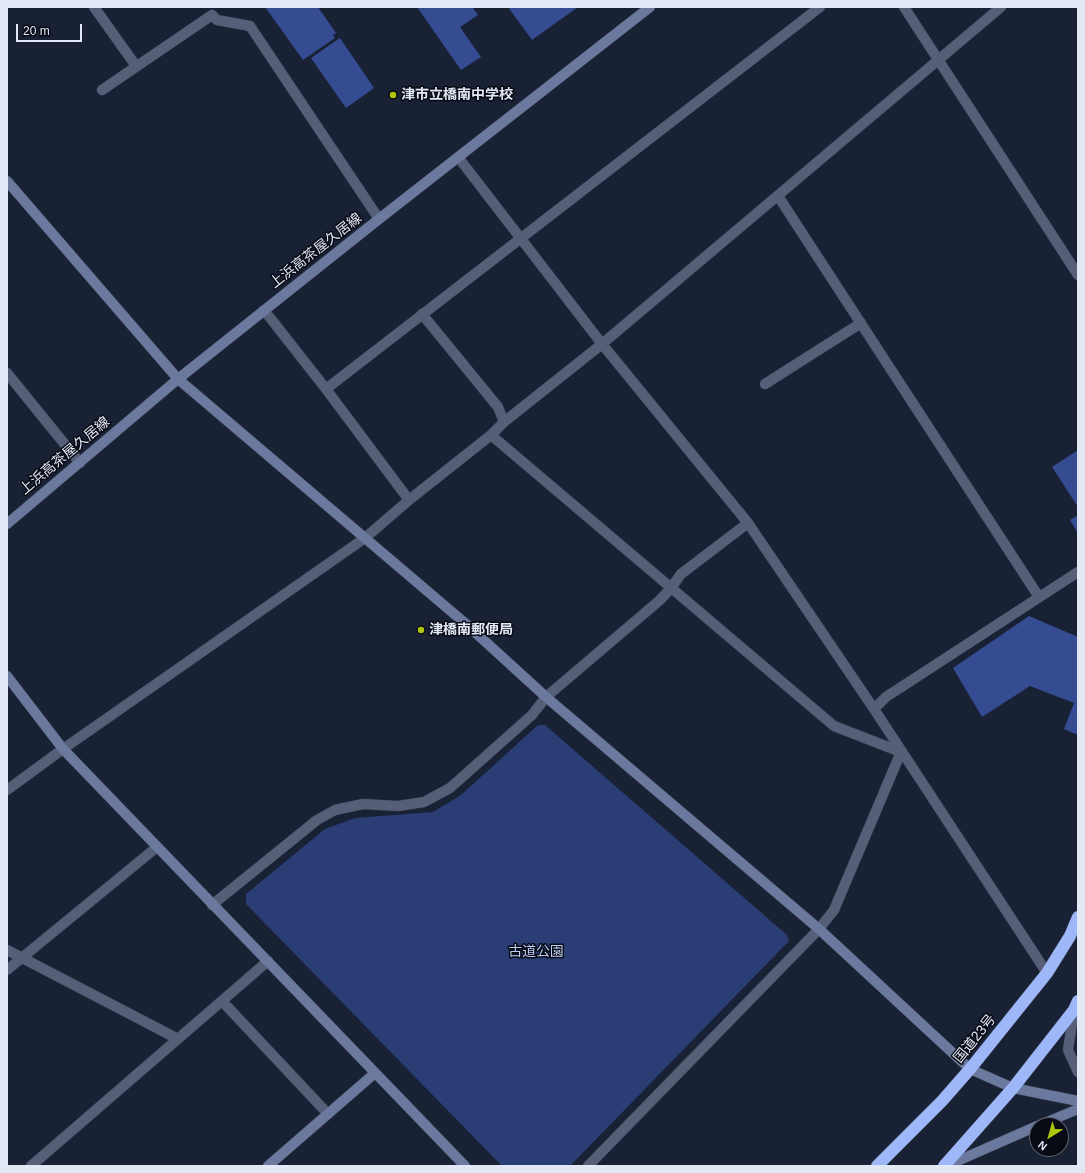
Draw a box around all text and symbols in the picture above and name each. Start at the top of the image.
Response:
scale bar [18,16,84,42]
text: 20 m [23,24,50,38]
place label: 津市立橋南中学校 [401,87,513,103]
marker: 津市立橋南中学校 [388,90,398,100]
street label: 上浜高茶屋久居線 [267,210,365,292]
street label: 上浜高茶屋久居線 [17,414,113,498]
place label: 津橋南郵便局 [429,622,513,638]
marker: 津橋南郵便局 [416,625,426,635]
park label: 古道公園 [508,944,564,960]
street label: 国道23号 [950,1011,1000,1067]
north arrow [1029,1117,1069,1157]
text: N [1036,1139,1049,1153]

